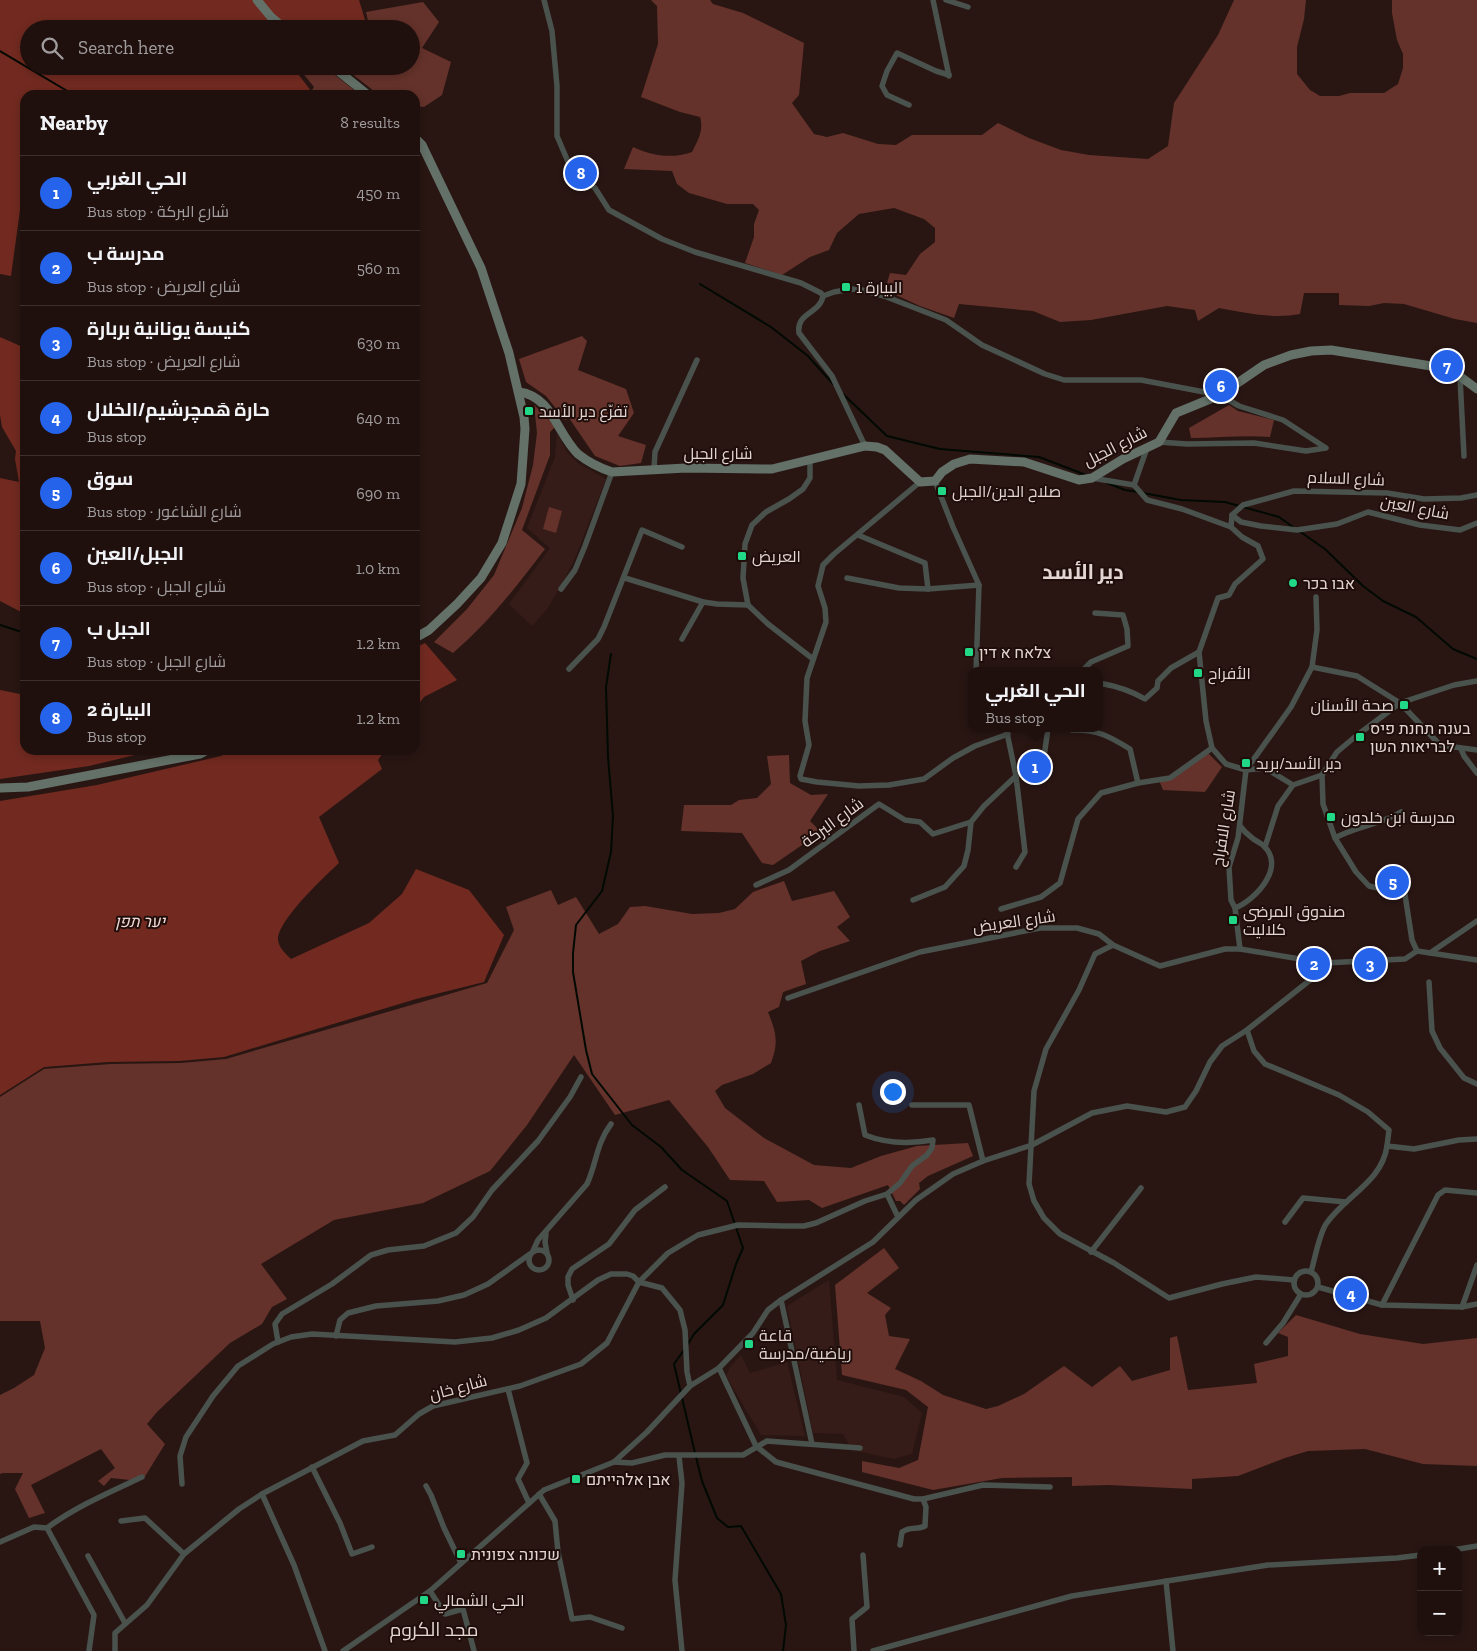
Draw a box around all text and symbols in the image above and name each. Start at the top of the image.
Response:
search box [20,20,420,75]
icon: search [38,34,66,62]
text: Search here [78,36,174,59]
text: Nearby [40,110,108,135]
text: 8 results [340,113,400,132]
pin: 8 [565,154,597,192]
text: الحي الغربي [87,167,187,190]
text: 1 [53,184,59,203]
text: 450 m [357,184,400,203]
text: Bus stop · شارع البركة [87,202,229,221]
text: مدرسة ب [87,242,165,265]
text: 2 [52,259,60,278]
text: 560 m [357,259,400,278]
text: Bus stop · شارع العريض [87,277,240,296]
place label: البيارة 1 [856,278,902,297]
marker: البيارة 1 [840,281,852,293]
text: كنيسة يونانية بربارة [87,317,251,340]
text: 3 [52,334,60,353]
text: 630 m [357,334,400,353]
pin: 7 [1431,347,1463,385]
text: Bus stop · شارع العريض [87,352,240,371]
pin: 6 [1205,367,1237,405]
text: حارة هَمچرشيم/الخلال [87,398,270,421]
place label: تفرّع دير الأسد [539,402,628,423]
marker: تفرّع دير الأسد [523,405,535,417]
text: 4 [51,409,61,428]
text: 640 m [356,409,400,428]
street label: شارع الجبل [1080,422,1151,472]
text: Bus stop [87,427,146,446]
street label: شارع الجبل [684,444,752,465]
text: سوق [87,467,133,490]
street label: شارع السلام [1307,468,1385,491]
place label: صلاح الدين/الجبل [952,482,1061,503]
text: 5 [52,484,60,503]
text: 690 m [356,484,400,503]
marker: صلاح الدين/الجبل [936,485,948,497]
street label: شارع العين [1379,492,1451,525]
text: Bus stop · شارع الشاغور [87,502,242,521]
text: الجبل/العين [87,542,184,565]
place label: العريض [752,547,801,567]
marker: العريض [736,550,748,562]
text: 6 [52,559,60,578]
text: 1.0 km [356,559,400,578]
district label: دير الأسد [1042,559,1124,584]
place label: אבו בכר [1303,574,1355,593]
text: Bus stop · شارع الجبل [87,577,226,596]
marker: אבו בכר [1287,577,1299,589]
text: الجبل ب [87,617,151,640]
text: 7 [52,634,60,653]
text: 1.2 km [356,634,400,653]
place label: צלאח א דין [979,643,1051,662]
marker: צלאח א דין [963,646,975,658]
text: Bus stop · شارع الجبل [87,652,226,671]
place label: الأفراح [1208,664,1251,685]
popup [968,667,1103,732]
marker: الأفراح [1192,667,1204,679]
text: الحي الغربي [985,679,1086,702]
place label: صحة الأسنان [1310,696,1394,716]
text: البيارة 2 [87,698,152,721]
marker: صحة الأسنان [1398,699,1410,711]
text: Bus stop [985,708,1045,727]
text: 8 [52,709,60,728]
text: 1.2 km [356,709,400,728]
place label: בענה תחנת פיס לבריאות השן [1370,719,1471,756]
text: Bus stop [87,727,146,746]
marker: בענה תחנת פיס לבריאות השן [1354,731,1366,743]
pin: 1 [1019,748,1051,786]
place label: دير الأسد/بريد [1256,754,1341,773]
marker: دير الأسد/بريد [1240,757,1252,769]
street label: شارع الافراح [1208,788,1241,868]
street label: شارع البركة [798,794,868,853]
place label: مدرسة ابن خلدون [1341,808,1455,828]
marker: مدرسة ابن خلدون [1325,811,1337,823]
pin: 5 [1377,863,1409,901]
place label: صندوق المرضى كلاليت [1243,902,1345,939]
street label: شارع العريض [971,906,1057,939]
park label: יער תפן [115,912,166,931]
marker: صندوق المرضى كلاليت [1227,914,1239,926]
pin: 2 [1298,945,1330,983]
pin: 3 [1354,945,1386,983]
your location [880,1079,906,1105]
pin: 4 [1335,1275,1367,1313]
place label: قاعة رياضية/مدرسة [759,1326,852,1363]
marker: قاعة رياضية/مدرسة [743,1338,755,1350]
street label: شارع خان [427,1371,490,1406]
place label: אבן אלהייתם [586,1470,671,1489]
marker: אבן אלהייתם [570,1473,582,1485]
place label: שכונה צפונית [471,1545,560,1564]
map controls [1417,1546,1462,1636]
button: + [1417,1546,1462,1591]
marker: שכונה צפונית [455,1548,467,1560]
place label: الحي الشمالي [434,1591,524,1614]
button: − [1417,1591,1462,1636]
marker: الحي الشمالي [418,1594,430,1606]
district label: مجد الكروم [390,1618,478,1643]

